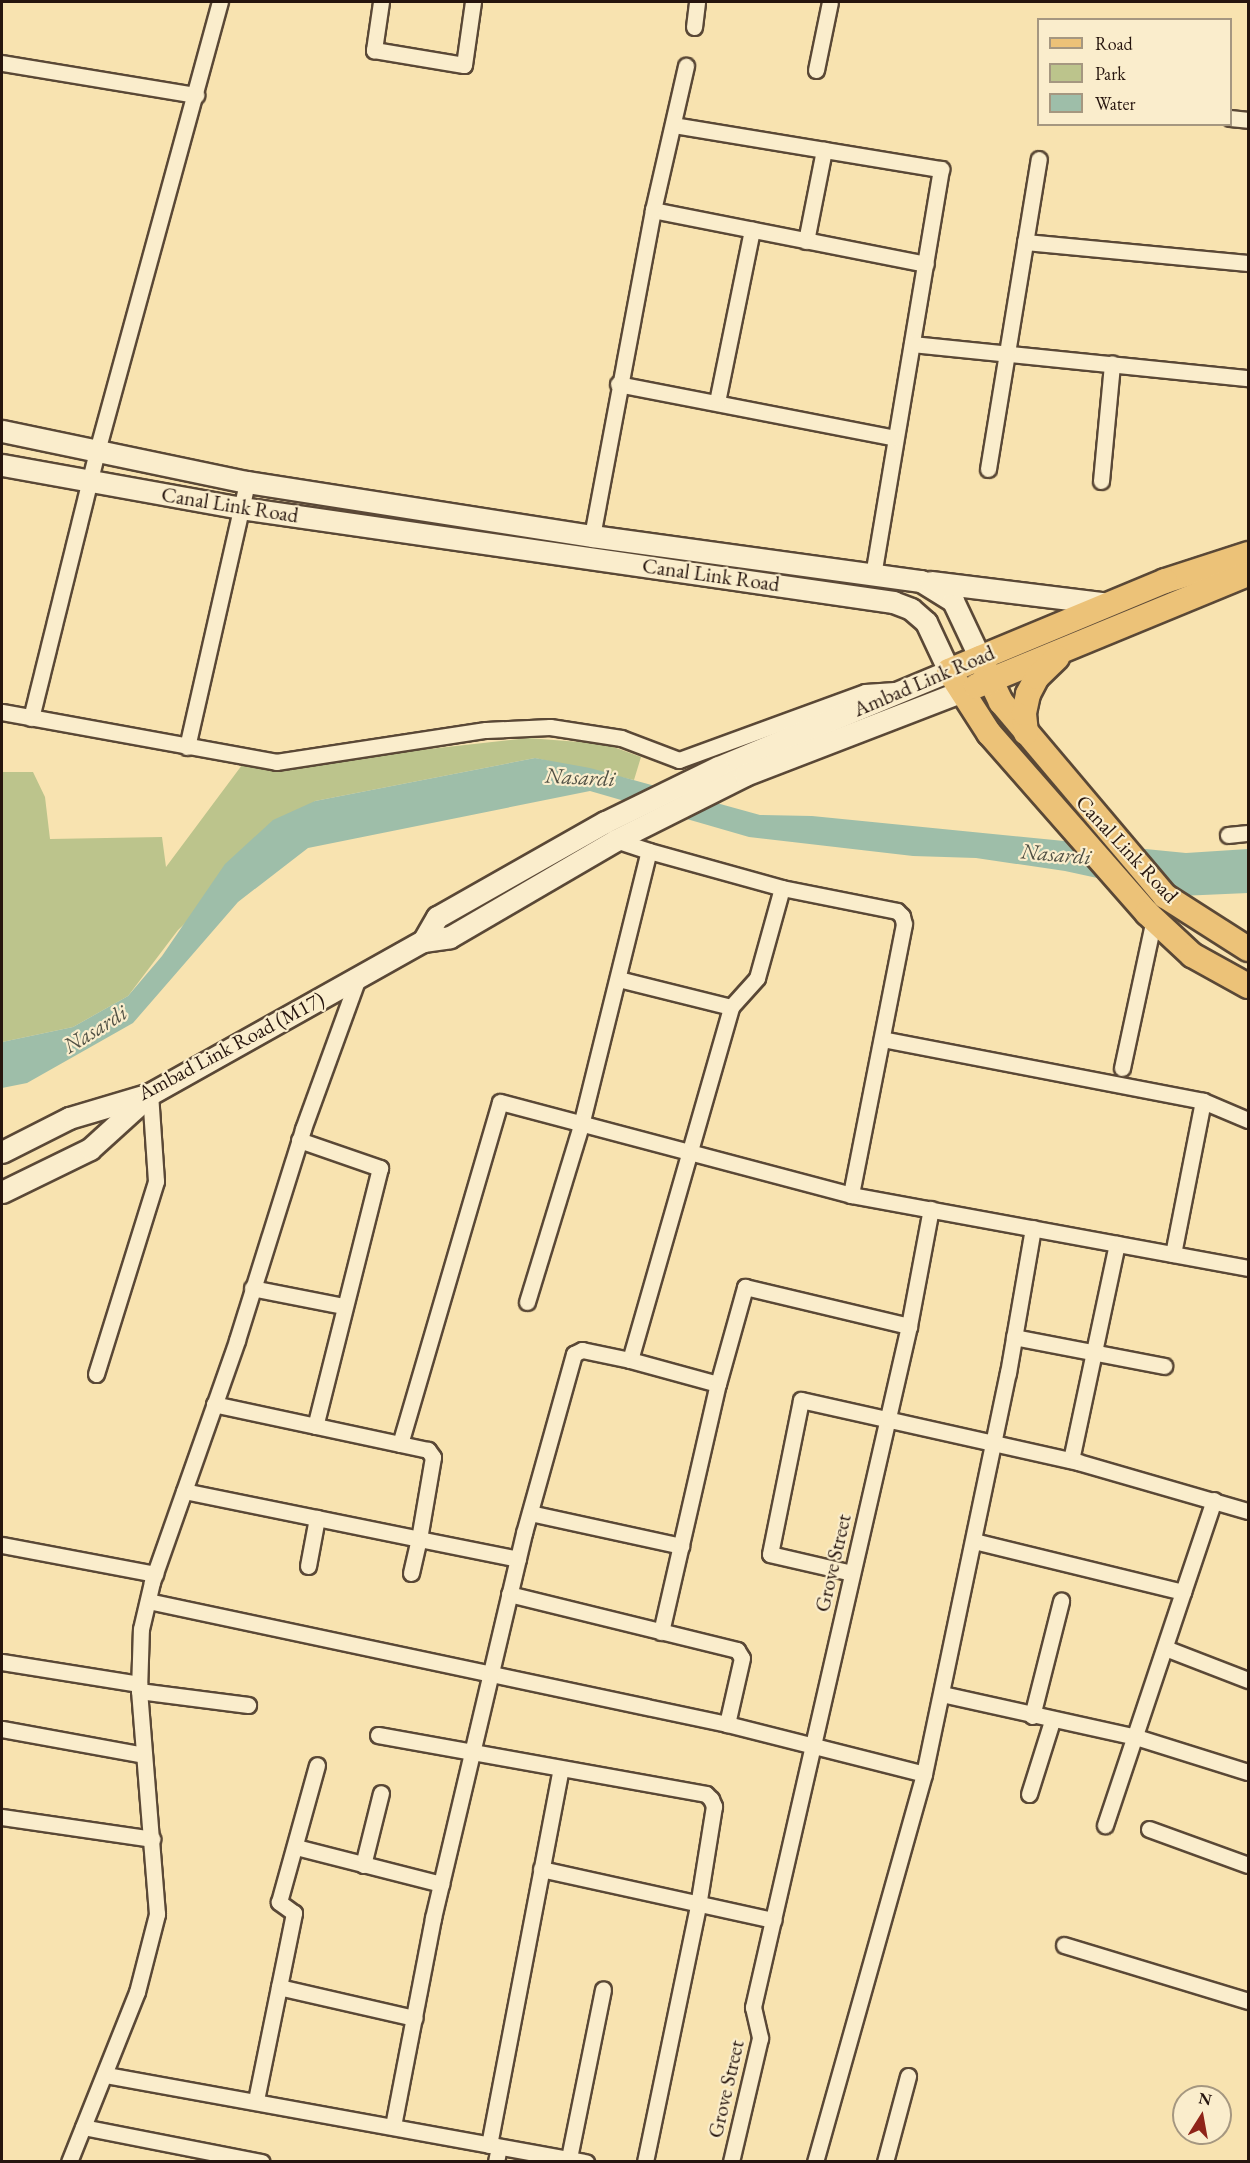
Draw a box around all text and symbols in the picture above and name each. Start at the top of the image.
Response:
legend [1037,18,1232,126]
text: Road [1095,32,1133,55]
text: Park [1095,62,1126,85]
text: Water [1095,92,1136,115]
street label: Canal Link Road [160,482,300,528]
street label: Canal Link Road [641,553,781,597]
street label: Ambad Link Road [850,640,998,722]
water label: Nasardi [544,762,616,792]
street label: Canal Link Road [1071,790,1183,908]
water label: Nasardi [1020,838,1092,870]
street label: Ambad Link Road (M17) [133,986,329,1106]
water label: Nasardi [58,999,132,1059]
street label: Grove Street [810,1512,856,1614]
street label: Grove Street [703,2038,749,2140]
north arrow [1172,2085,1232,2145]
text: N [1197,2087,1214,2110]

